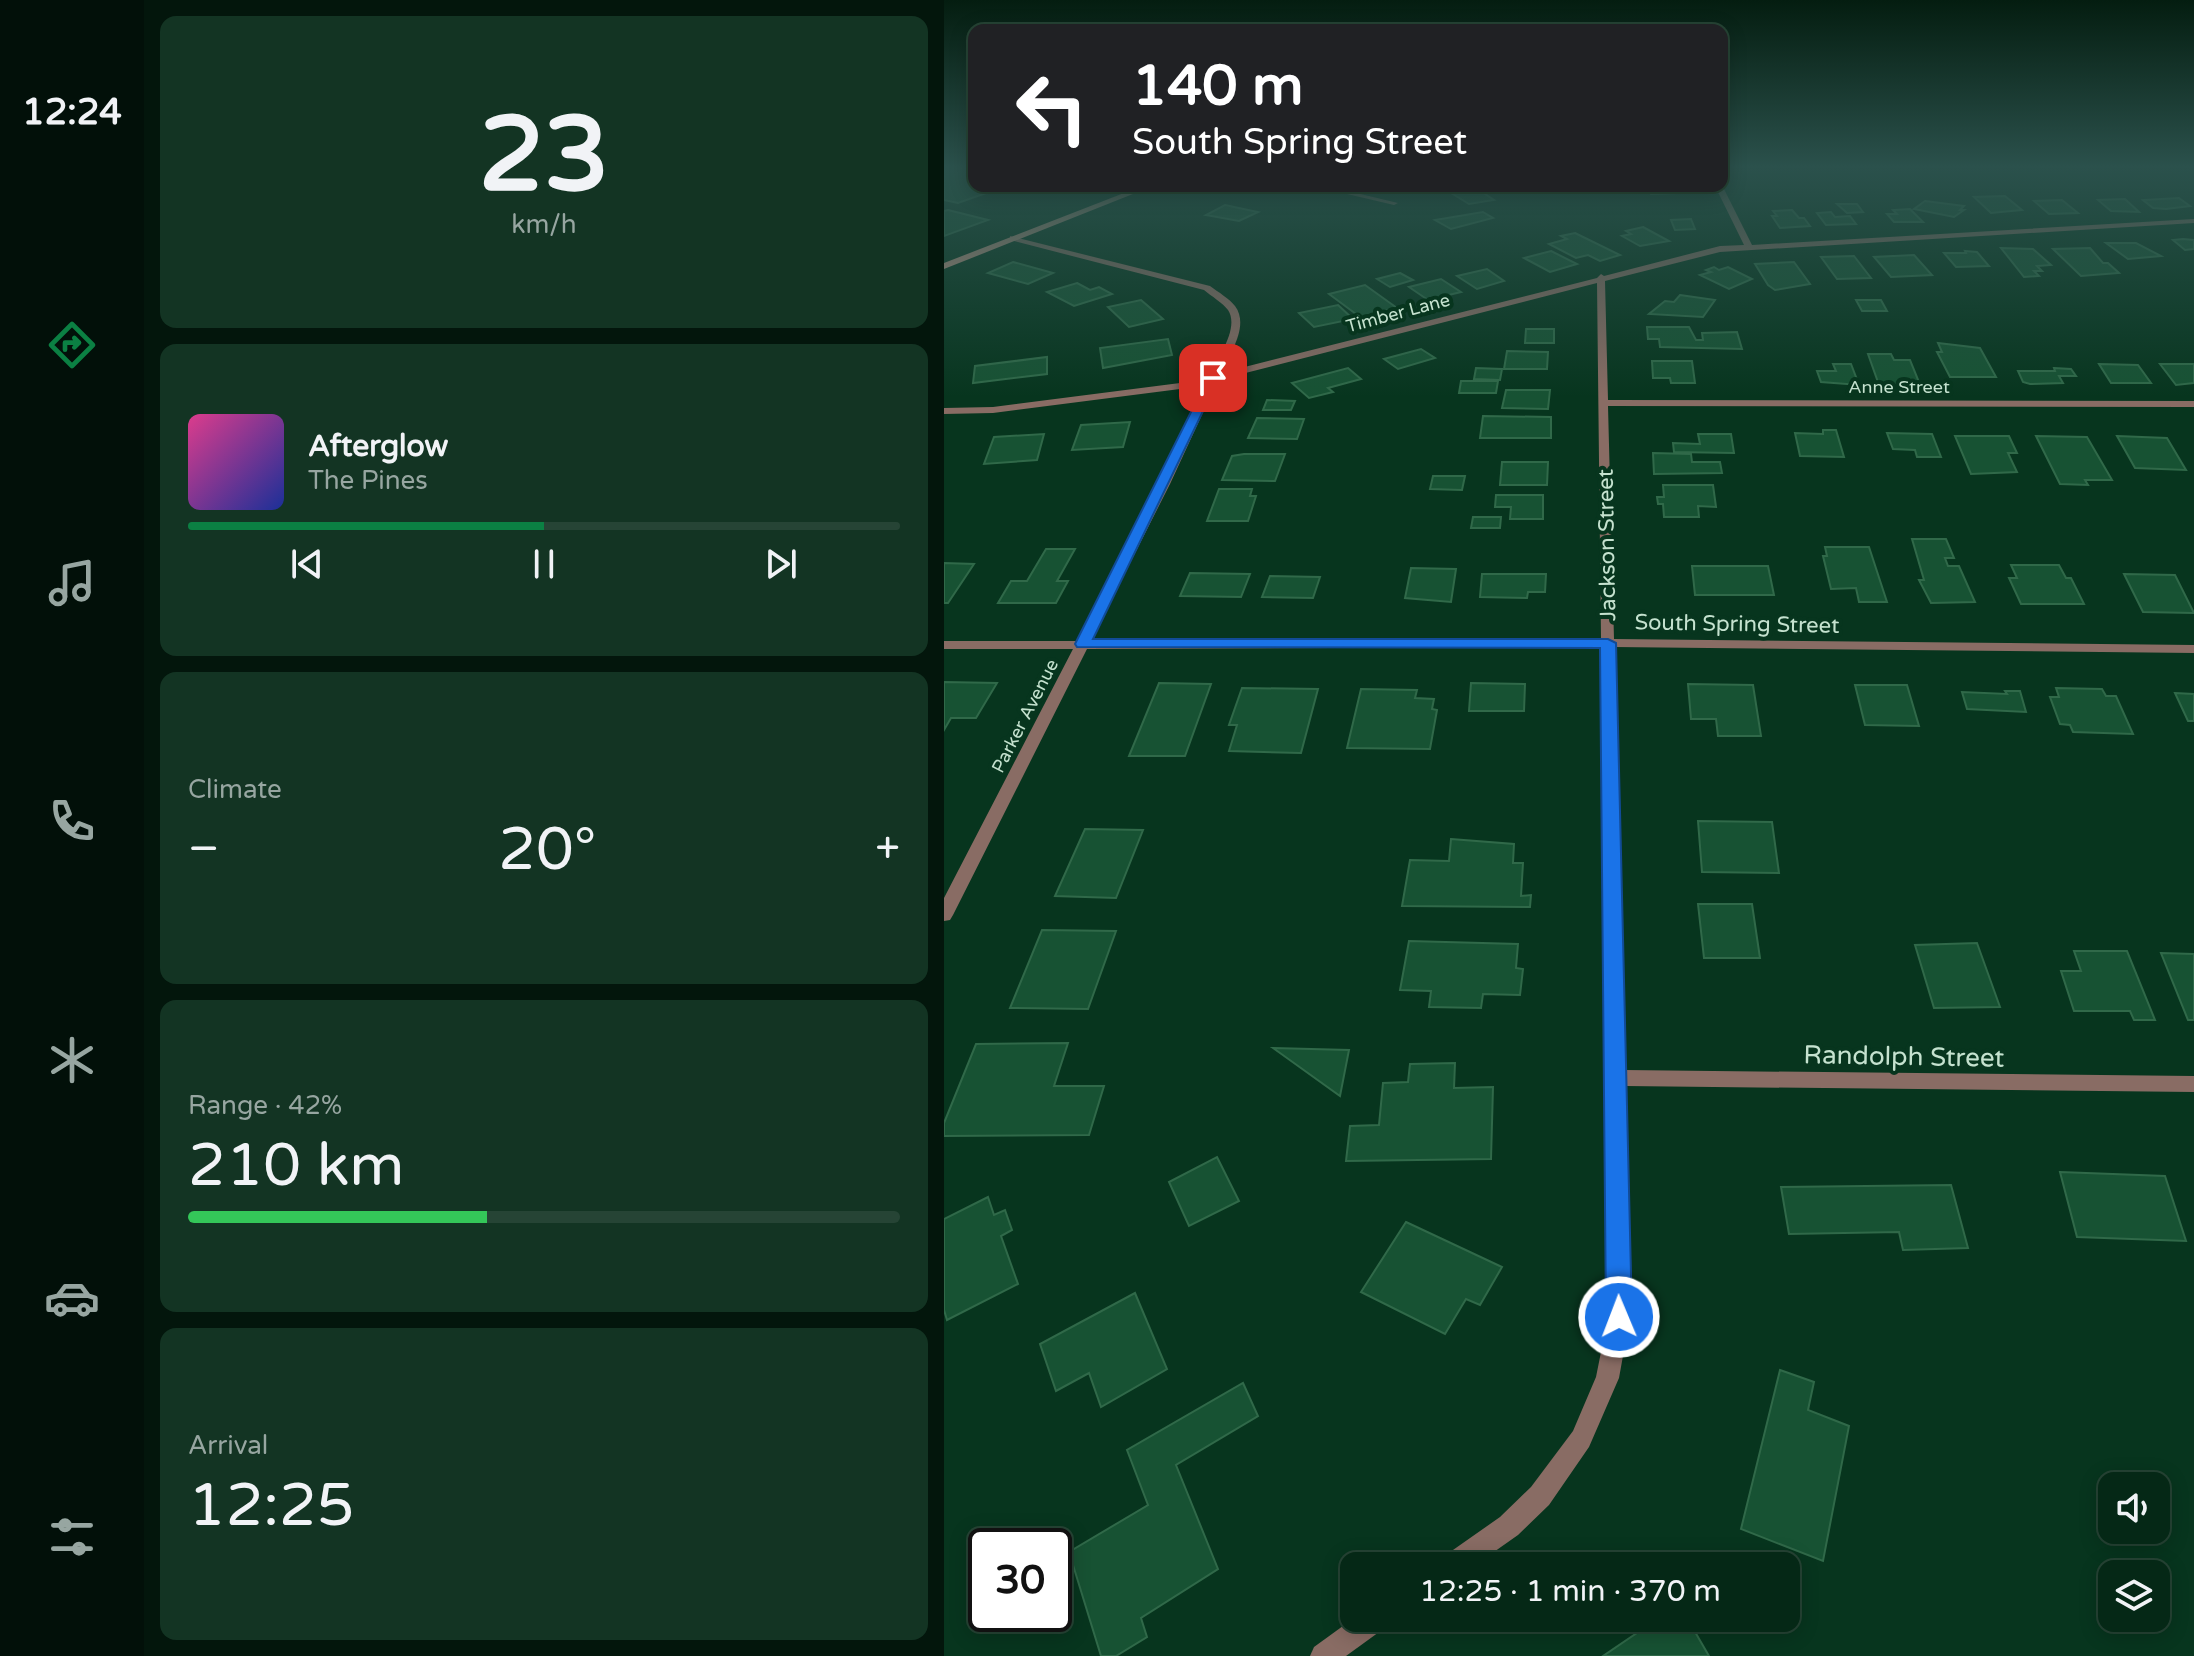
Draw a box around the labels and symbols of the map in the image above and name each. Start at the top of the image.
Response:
street label: Timber Lane [1344,289,1452,337]
pin [1179,344,1247,412]
street label: Anne Street [1848,376,1950,398]
street label: Jackson Street [1593,469,1621,621]
street label: South Spring Street [1634,609,1840,639]
street label: Parker Avenue [987,656,1063,776]
street label: Randolph Street [1803,1039,2005,1074]
position arrow [1577,1275,1661,1359]
speed limit sign: 30 [968,1528,1072,1632]

